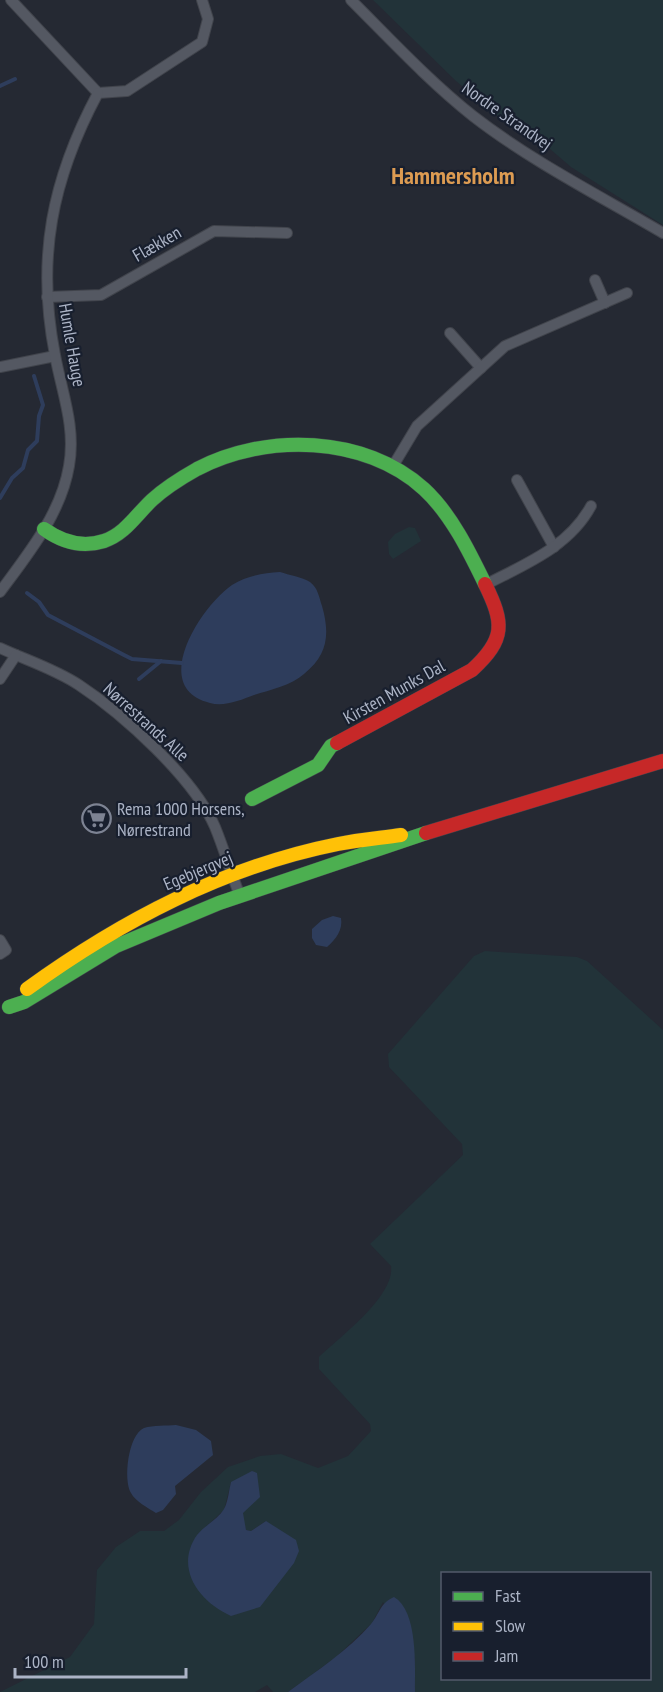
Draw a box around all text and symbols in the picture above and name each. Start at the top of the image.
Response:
street label: Nordre Strandvej [458,76,557,155]
district label: Hammersholm [391,160,515,191]
street label: Flækken [128,221,185,267]
street label: Humle Hauge [54,301,91,389]
street label: Kirsten Munks Dal [339,654,449,729]
street label: Nørrestrands Alle [99,677,194,766]
place label: Rema 1000 Horsens, Nørrestrand [117,797,245,841]
supermarket icon: Rema 1000 Horsens, Nørrestrand [80,803,112,835]
street label: Egebjergvej [160,846,236,895]
legend [441,1572,651,1680]
text: Fast [495,1584,521,1607]
text: Slow [495,1614,526,1637]
scale bar [15,1641,186,1679]
text: Jam [494,1644,518,1667]
text: 100 m [24,1650,64,1673]

